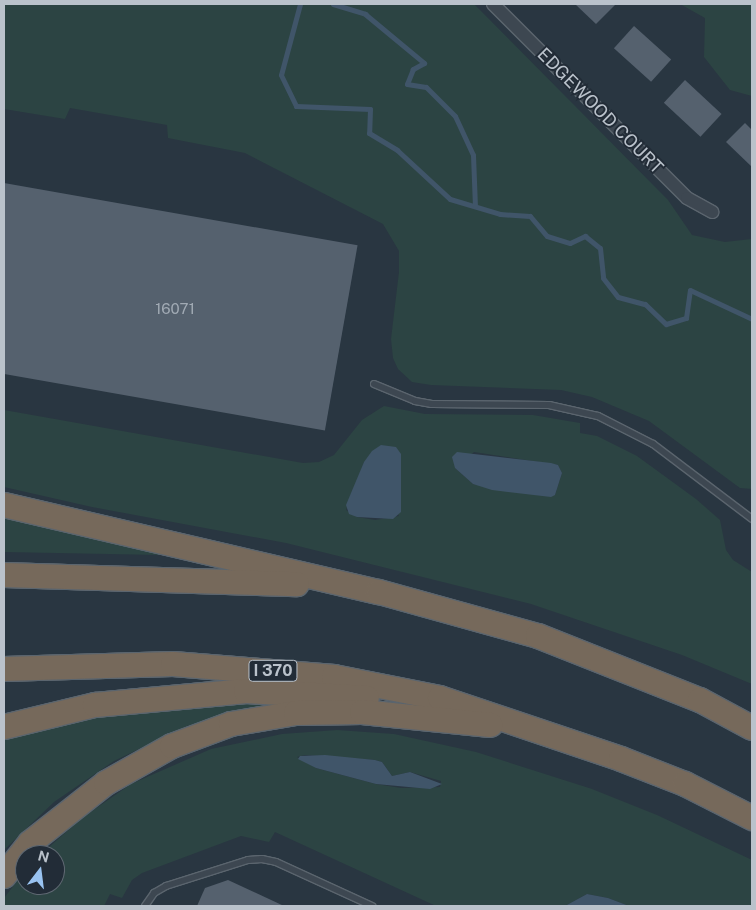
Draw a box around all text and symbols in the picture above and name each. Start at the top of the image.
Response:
street label: EDGEWOOD COURT [533,44,667,178]
house number: 16071 [155,300,195,318]
road number: I 370 [248,658,298,684]
north arrow [15,845,65,895]
text: N [36,847,51,866]

